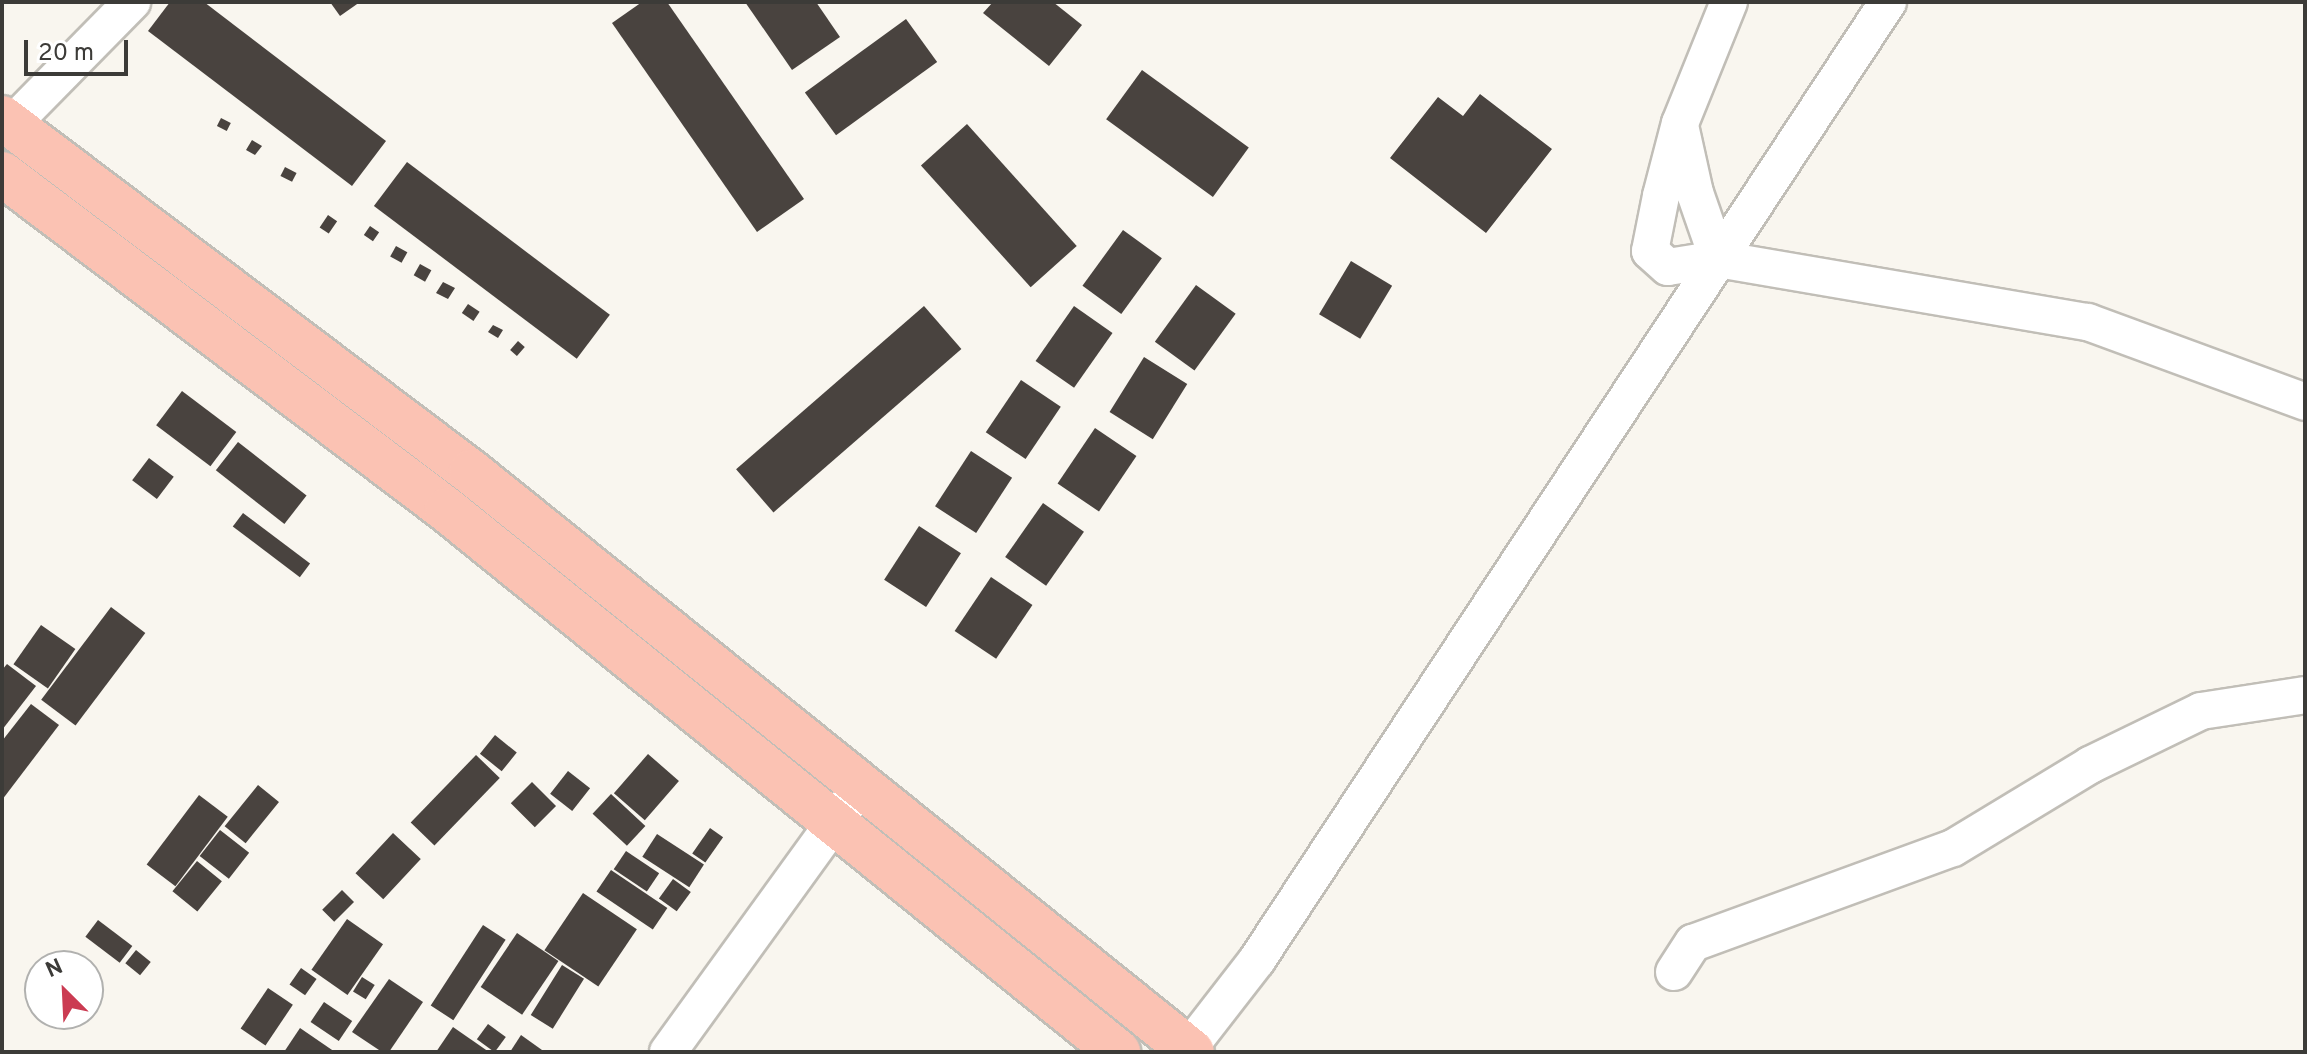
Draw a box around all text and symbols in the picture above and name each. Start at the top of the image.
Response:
scale bar [28,24,132,74]
text: 20 m [38,39,94,69]
north arrow [24,950,104,1030]
text: N [42,954,68,985]

